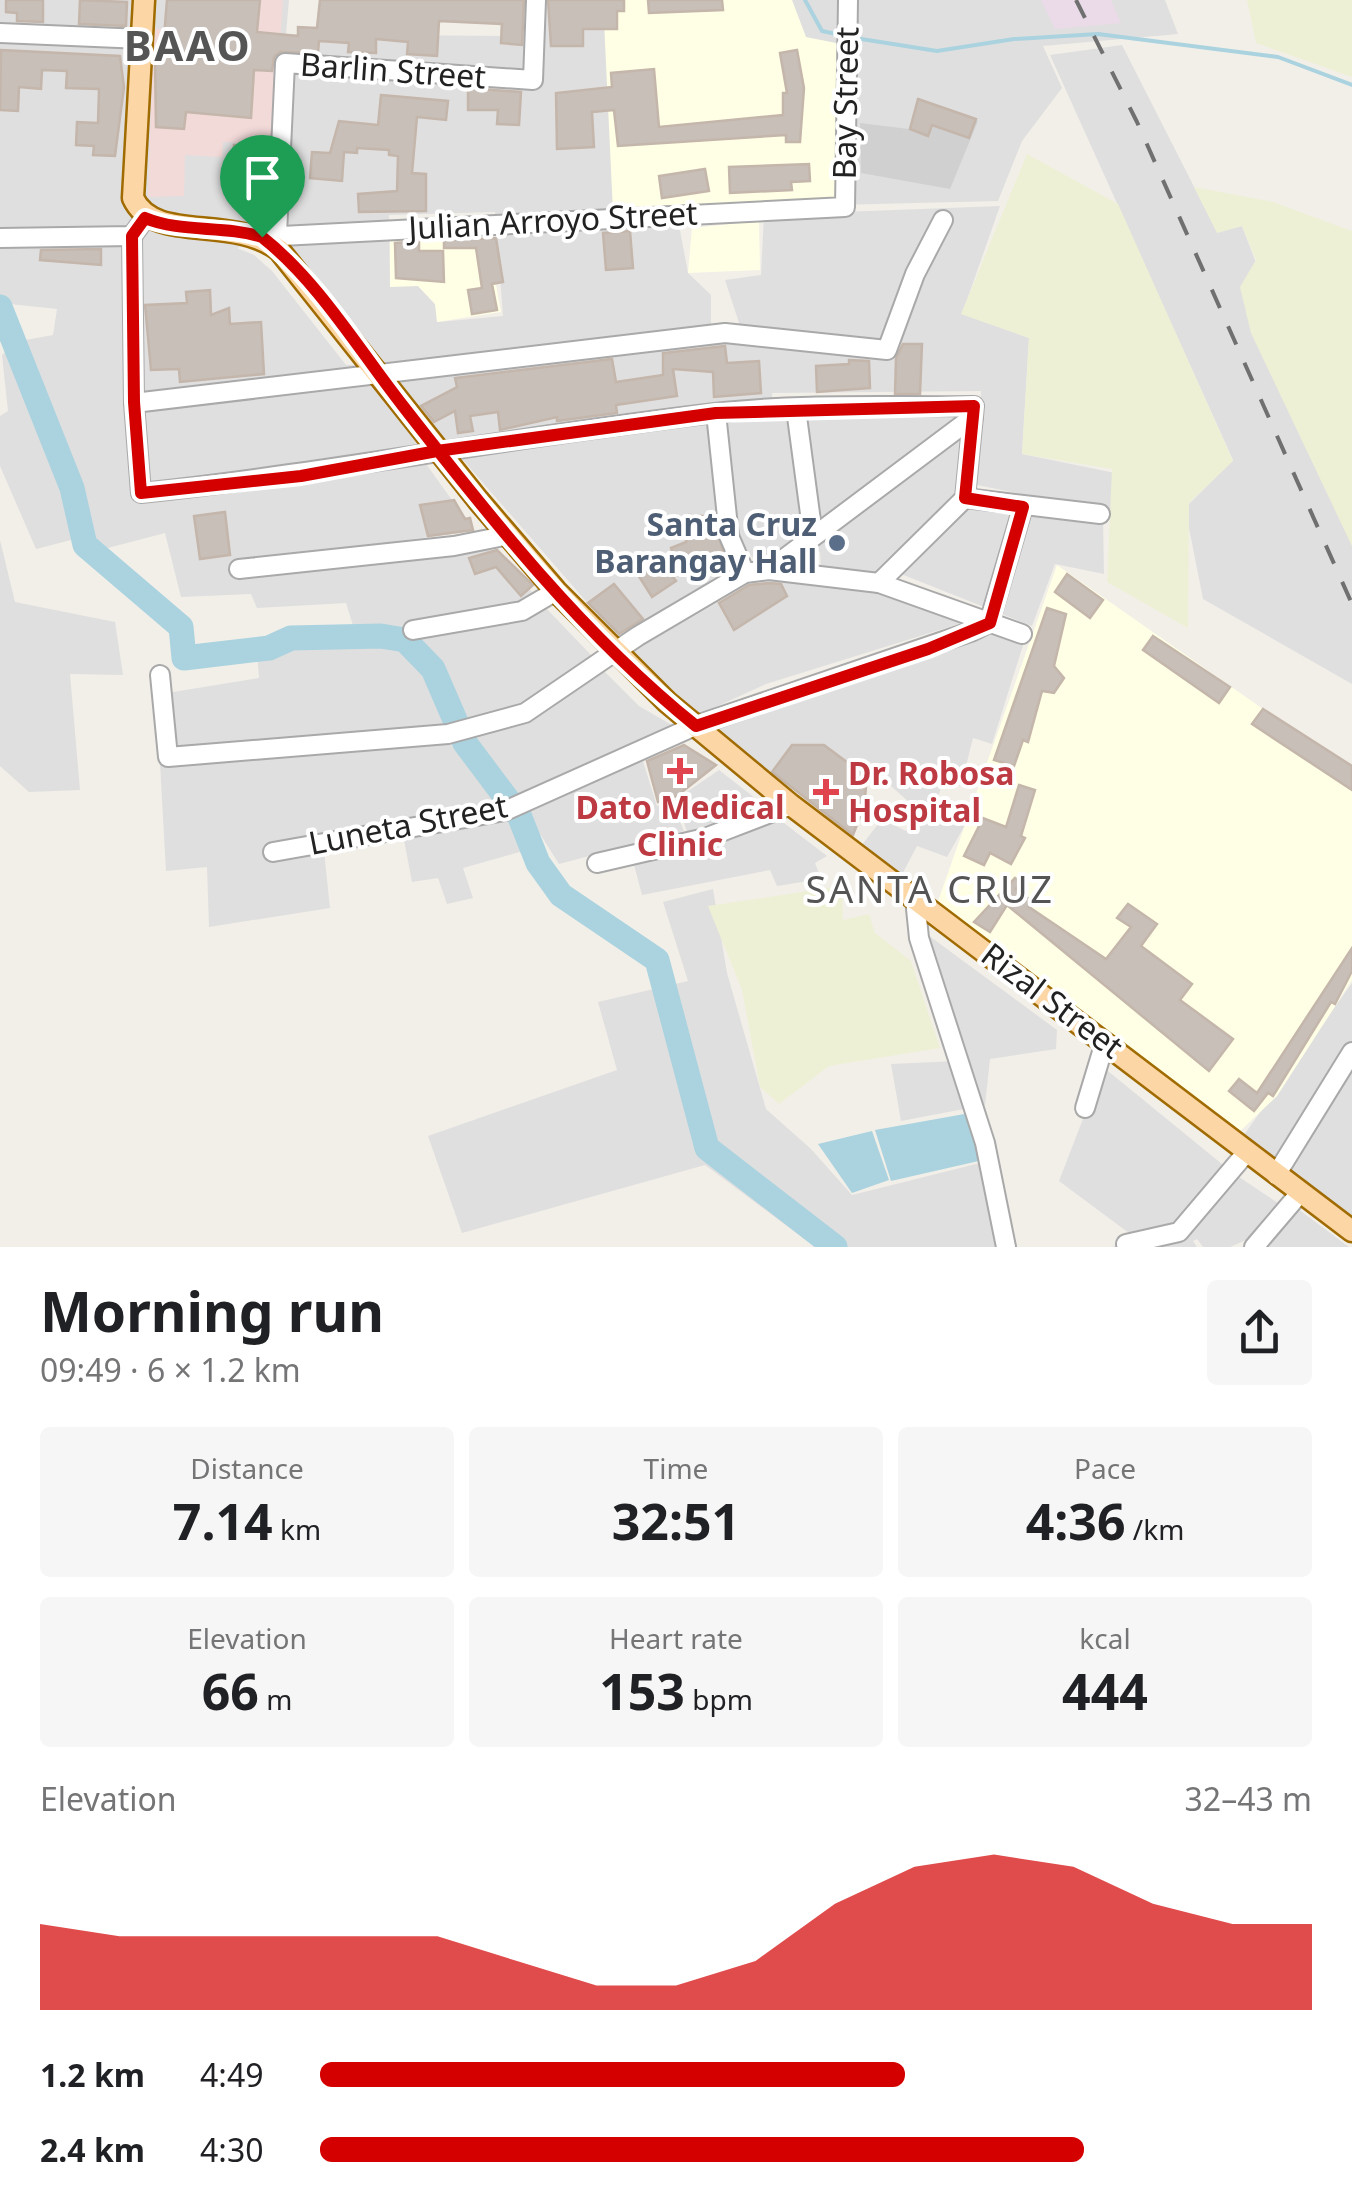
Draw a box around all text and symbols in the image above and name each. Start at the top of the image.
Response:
district label: BAAO [124,16,252,73]
street label: Bay Street [822,26,867,180]
street label: Barlin Street [299,42,487,97]
pin [220,135,305,238]
icon: arrive [235,150,290,205]
street label: Julian Arroyo Street [404,190,699,249]
place label: Santa Cruz Barangay Hall [594,502,817,582]
marker: Santa Cruz Barangay Hall [826,532,848,554]
place label: Dr. Robosa Hospital [848,751,1014,831]
marker: Dato Medical Clinic [667,758,693,784]
marker: Dr. Robosa Hospital [813,779,839,805]
street label: Luneta Street [305,783,511,864]
place label: Dato Medical Clinic [575,785,785,865]
district label: SANTA CRUZ [806,862,1054,914]
street label: Rizal Street [973,932,1133,1067]
text: Morning run [40,1273,384,1348]
button: share [1207,1280,1312,1385]
text: 09:49 · 6 × 1.2 km [40,1348,301,1391]
text: Distance [190,1449,304,1487]
text: Time [644,1449,708,1487]
text: Pace [1074,1449,1136,1487]
text: 7.14 [173,1487,273,1555]
text: 32:51 [612,1487,740,1555]
text: 4:36 [1026,1487,1126,1555]
text: km [273,1510,321,1548]
text: /km [1126,1510,1184,1548]
text: Elevation [187,1619,307,1657]
text: Heart rate [609,1619,743,1657]
text: kcal [1079,1619,1131,1657]
text: 66 [202,1657,259,1725]
text: 153 [599,1657,685,1725]
text: 444 [1062,1657,1148,1725]
text: m [259,1680,292,1718]
text: bpm [685,1680,753,1718]
text: Elevation [40,1777,177,1820]
text: 32–43 m [1185,1777,1312,1820]
text: 1.2 km [40,2053,145,2096]
text: 4:49 [200,2053,264,2096]
text: 2.4 km [40,2128,145,2171]
text: 4:30 [200,2128,264,2171]

